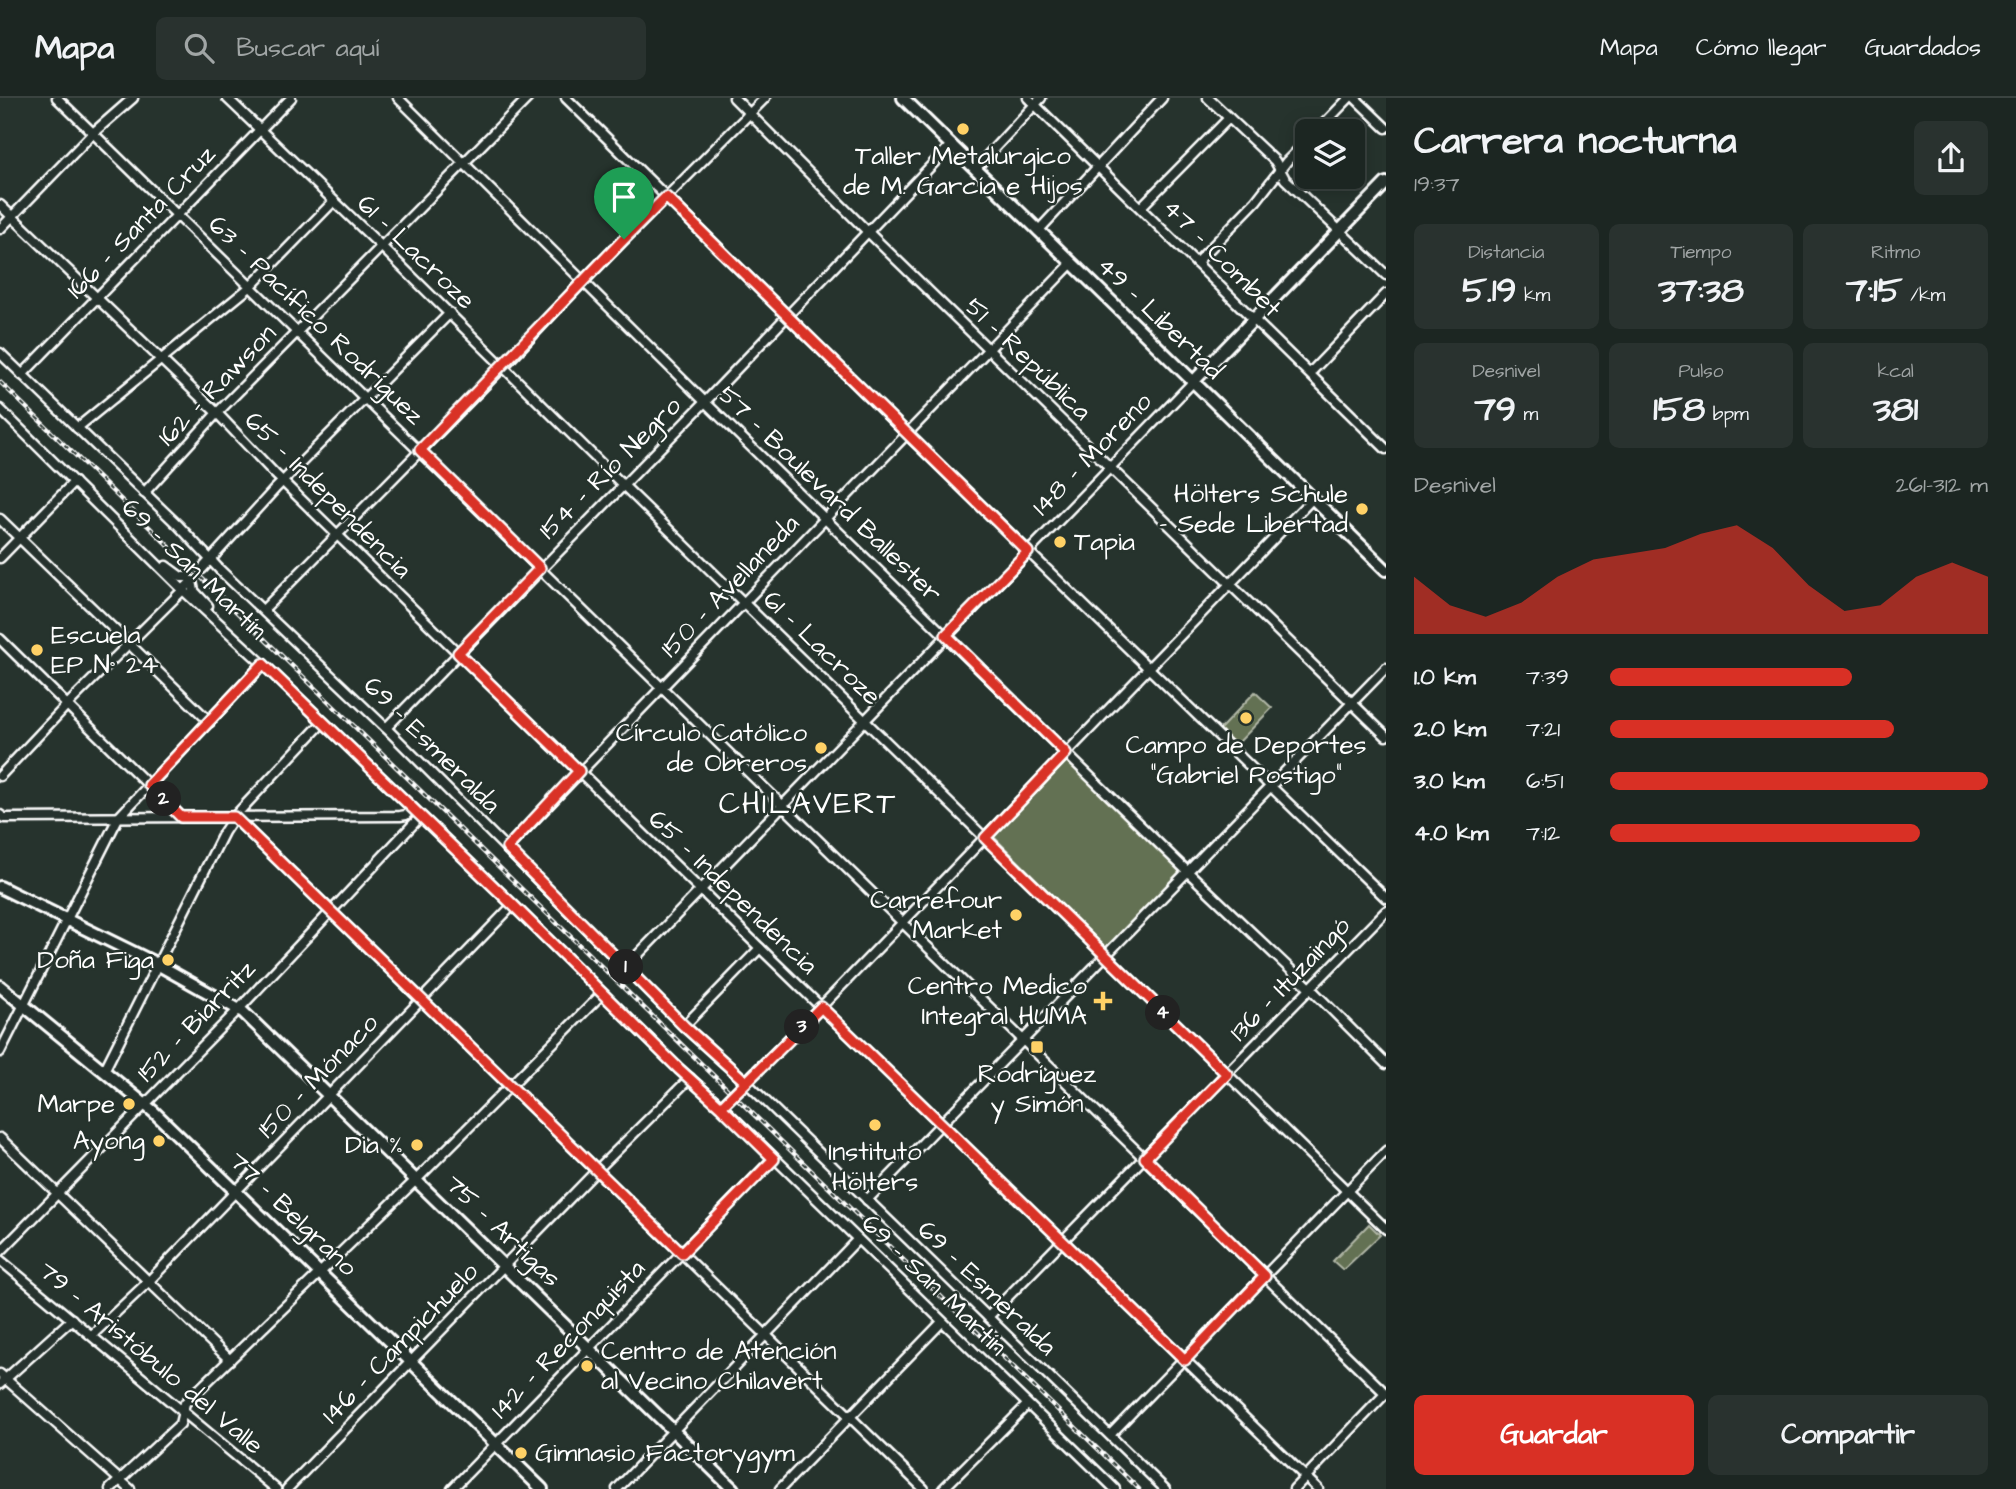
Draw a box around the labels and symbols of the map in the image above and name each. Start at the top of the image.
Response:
marker: Taller Metalurgico de M. García e Hijos [955,121,971,137]
street label: 166 - Santa Cruz [58,137,224,307]
place label: Taller Metalurgico de M. García e Hijos [843,138,1083,204]
pin [594,167,654,239]
street label: 61 - Lacroze [349,186,483,318]
street label: 47 - Combet [1154,190,1290,326]
street label: 63 - Pacífico Rodríguez [199,207,432,434]
street label: 49 - Libertad [1089,248,1231,388]
street label: 51 - República [957,289,1099,429]
street label: 162 - Rawson [150,316,284,454]
street label: 57 - Boulevard Ballester [710,377,950,611]
street label: 148 - Moreno [1024,384,1160,524]
street label: 154 - Río Negro [531,388,691,549]
street label: 65 - Independencia [236,403,420,587]
place label: Hölters Schule - Sede Libertad [1159,476,1348,542]
street label: 69 - San Martín [113,490,275,648]
marker: Hölters Schule - Sede Libertad [1354,501,1370,517]
street label: 150 - Avellaneda [652,507,808,665]
place label: Tapia [1074,524,1135,560]
marker: Tapia [1052,534,1068,550]
street label: 61 - Lacroze [755,582,889,714]
place label: Escuela EP N° 24 [51,617,159,683]
marker: Escuela EP N° 24 [29,642,45,658]
street label: 69 - Esmeralda [355,668,509,822]
marker: Campo de Deportes "Gabriel Postigo" [1238,710,1254,726]
place label: Círculo Católico de Obreros [616,715,807,781]
place label: Campo de Deportes "Gabriel Postigo" [1125,727,1367,795]
marker: Círculo Católico de Obreros [813,740,829,756]
pin: 2 [146,782,182,816]
district label: CHILAVERT [719,783,897,825]
street label: 65 - Independencia [640,801,826,983]
place label: Carrefour Market [870,882,1002,948]
marker: Carrefour Market [1008,907,1024,923]
street label: 136 - Ituzaingó [1221,909,1360,1051]
place label: Doña Figa [37,942,154,980]
pin: 1 [608,950,644,984]
street label: 152 - Biarritz [128,952,264,1090]
marker: Doña Figa [160,952,176,968]
place label: Centro Medico Integral HUMA [908,968,1087,1036]
marker: Centro Medico Integral HUMA [1093,991,1113,1011]
pin: 4 [1146,996,1180,1030]
street label: 150 - Mónaco [249,1006,387,1146]
pin: 3 [784,1010,820,1044]
marker: Rodríguez y Simón [1029,1039,1045,1055]
place label: Rodríguez y Simón [978,1056,1096,1124]
place label: Marpe [37,1086,115,1122]
marker: Marpe [121,1096,137,1112]
marker: Instituto Hölters [867,1117,883,1133]
place label: Ayong [73,1123,145,1161]
place label: Dia % [345,1127,403,1163]
marker: Ayong [151,1133,167,1149]
place label: Instituto Hölters [828,1134,922,1200]
marker: Dia % [409,1137,425,1153]
street label: 77 - Belgrano [219,1143,366,1286]
street label: 75 - Artigas [436,1166,569,1297]
street label: 69 - San Martín [853,1206,1015,1364]
street label: 69 - Esmeralda [909,1212,1065,1364]
street label: 142 - Reconquista [483,1251,653,1427]
street label: 79 - Aristóbulo del Valle [31,1253,271,1463]
street label: 146 - Campichuelo [313,1254,487,1432]
place label: Centro de Atención al Vecino Chilavert [601,1333,836,1399]
marker: Centro de Atención al Vecino Chilavert [579,1358,595,1374]
place label: Gimnasio Factorygym [535,1435,796,1473]
marker: Gimnasio Factorygym [513,1445,529,1461]

